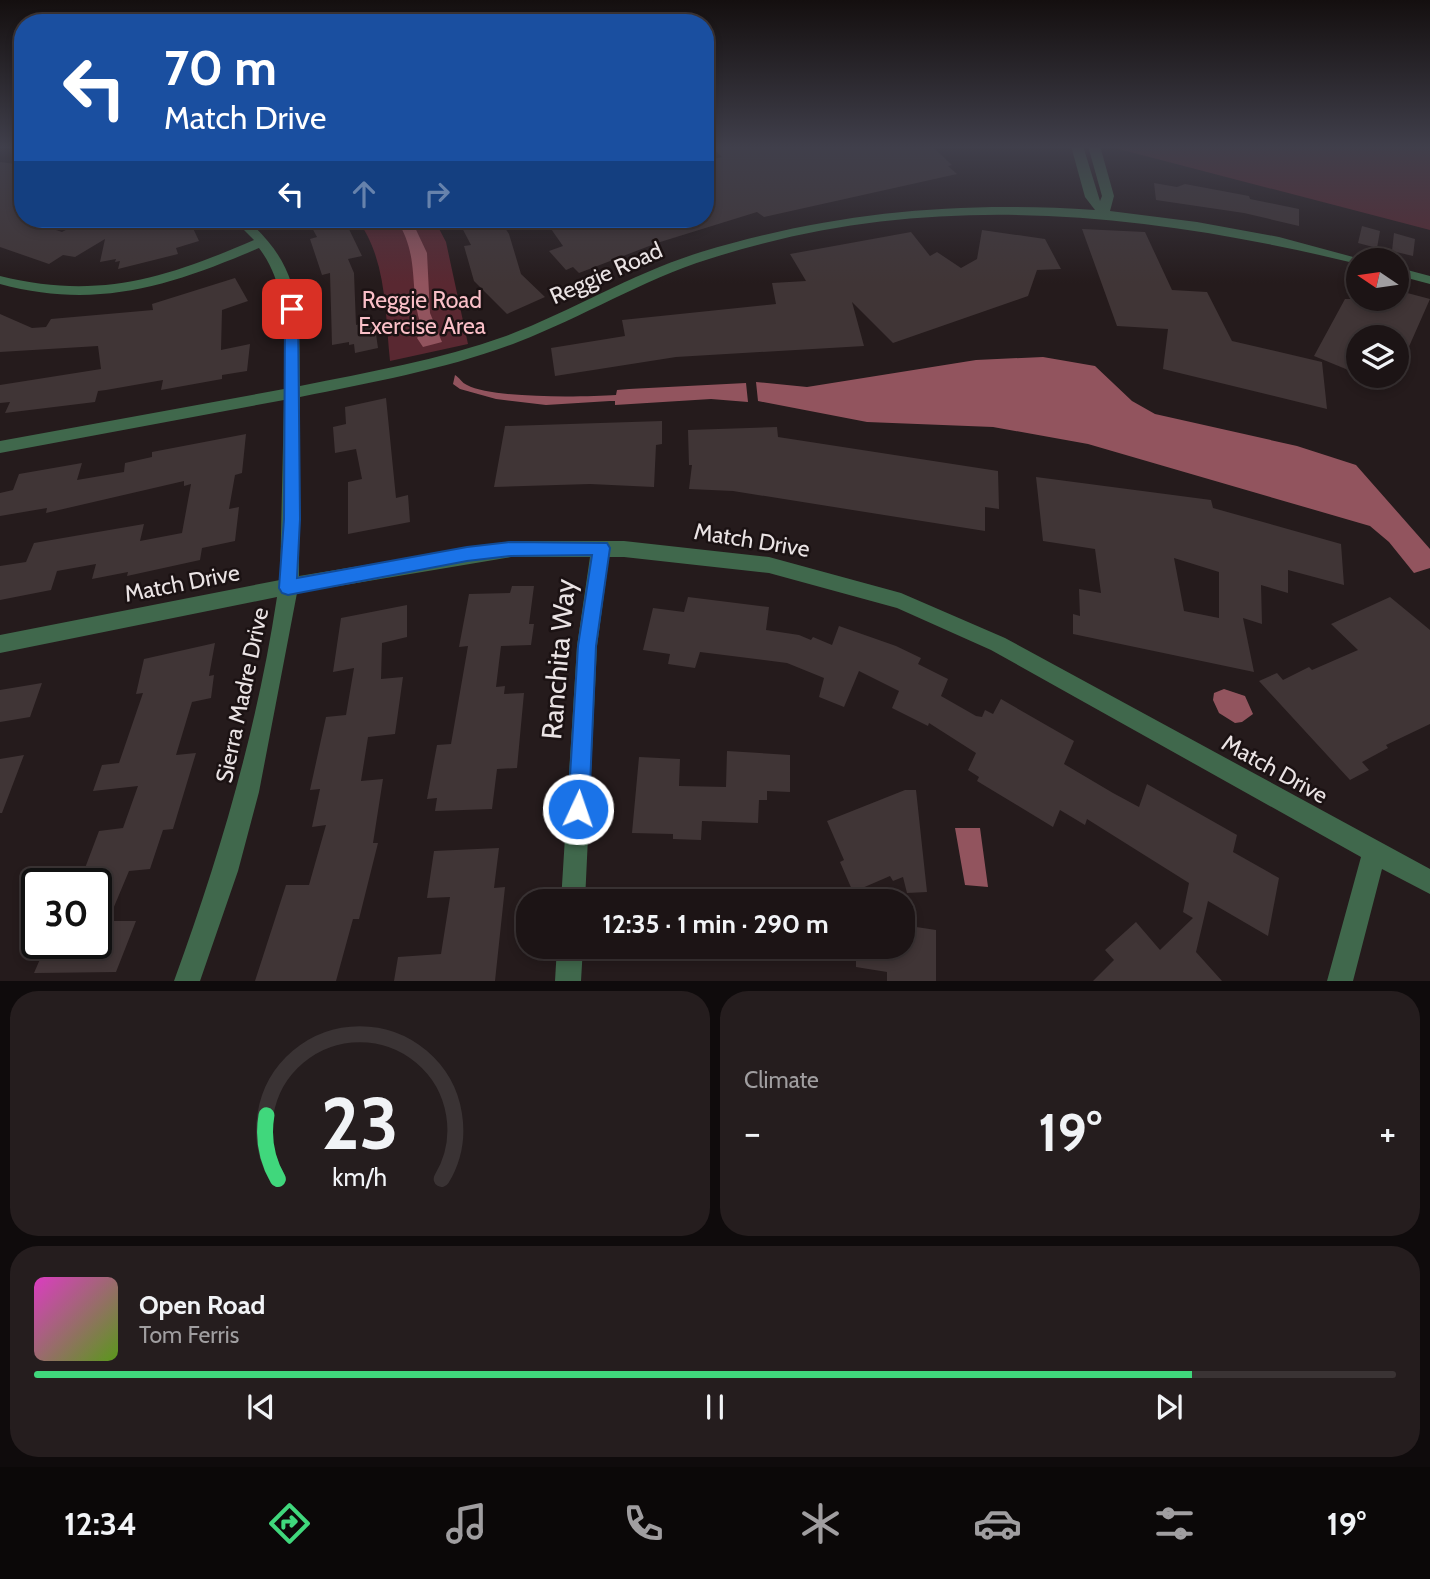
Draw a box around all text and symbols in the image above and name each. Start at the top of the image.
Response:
text: 70 m [164,38,277,97]
icon: left [49,42,140,133]
text: Match Drive [164,98,326,137]
icon: left [272,175,310,213]
icon: ahead [345,175,383,213]
icon: right [418,175,456,213]
street label: Reggie Road [545,236,667,310]
north arrow [1346,248,1409,312]
map controls [1346,248,1409,388]
pin [262,279,322,339]
park label: Reggie Road Exercise Area [358,286,486,340]
icon: arrive [273,290,311,328]
button: layers [1346,325,1409,388]
street label: Match Drive [692,517,812,563]
street label: Match Drive [122,558,242,608]
street label: Ranchita Way [534,577,582,741]
street label: Sierra Madre Drive [210,605,274,785]
street label: Match Drive [1217,728,1333,810]
position arrow [541,772,615,846]
speed limit sign: 30 [21,868,112,959]
text: 12:35 · 1 min · 290 m [602,908,829,940]
text: Climate [744,1066,819,1094]
text: 23 [321,1080,399,1168]
text: 19° [1038,1101,1102,1164]
text: − [744,1109,761,1156]
text: + [1379,1109,1396,1156]
text: km/h [333,1162,387,1192]
text: Open Road [139,1289,265,1321]
text: Tom Ferris [139,1321,239,1349]
icon: previous [242,1388,280,1426]
icon: pause [696,1388,734,1426]
icon: next [1150,1388,1188,1426]
icon: directions [265,1499,314,1548]
icon: music [442,1499,491,1548]
icon: phone [619,1499,668,1548]
icon: climate [796,1499,845,1548]
icon: car [973,1499,1022,1548]
icon: filters [1150,1499,1199,1548]
text: 12:34 [64,1504,137,1543]
text: 19° [1327,1504,1366,1543]

